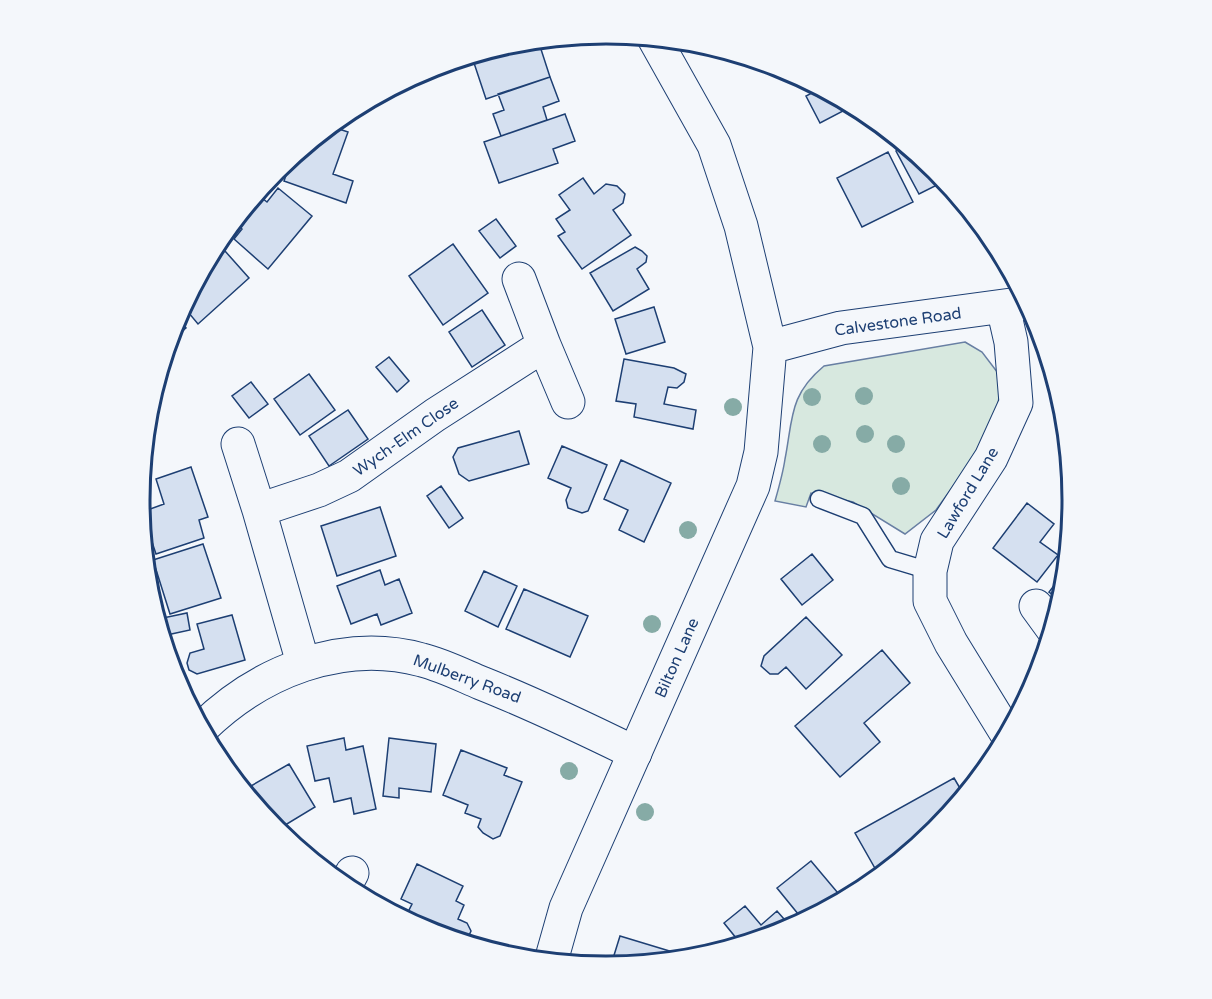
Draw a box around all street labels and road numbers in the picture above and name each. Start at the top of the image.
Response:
street label: Calvestone Road [833,303,963,341]
street label: Wych-Elm Close [350,393,462,481]
street label: Lawford Lane [933,444,1003,542]
street label: Bilton Lane [650,615,704,701]
street label: Mulberry Road [410,650,524,708]

